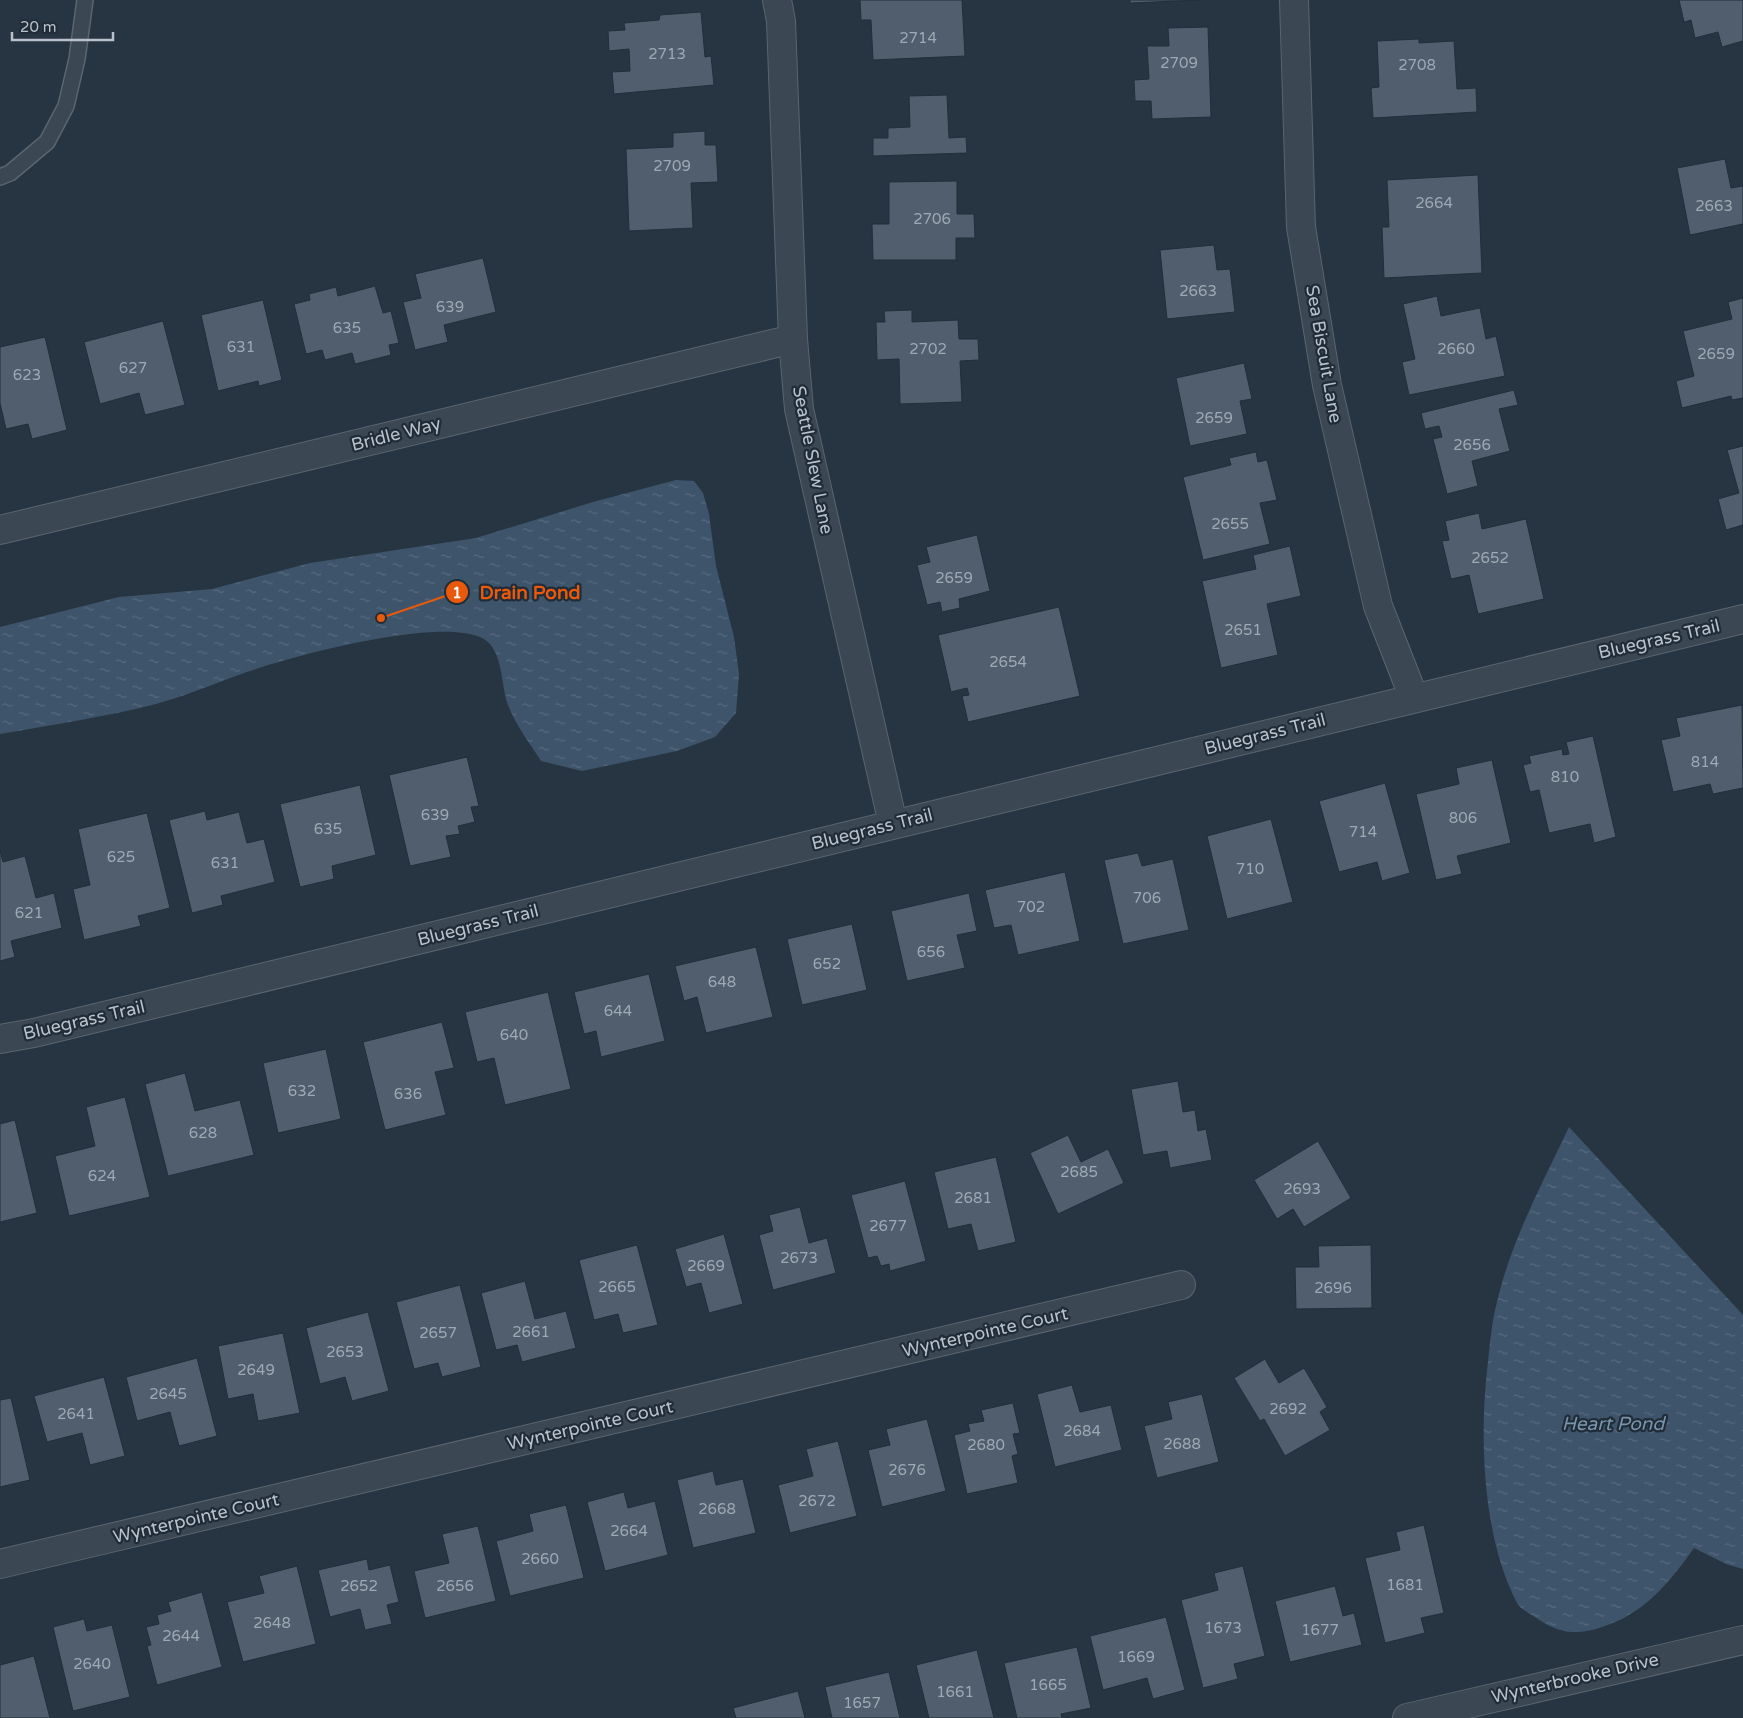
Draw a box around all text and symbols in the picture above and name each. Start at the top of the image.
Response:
scale bar [12,10,114,42]
text: 20 m [20,18,57,36]
house number: 2714 [899,29,937,47]
house number: 2713 [648,45,686,63]
house number: 2709 [1160,54,1198,72]
house number: 2708 [1398,56,1436,74]
house number: 2709 [653,157,691,175]
house number: 2664 [1415,194,1453,212]
house number: 2663 [1695,197,1733,215]
house number: 2706 [913,210,951,228]
house number: 2663 [1179,282,1217,300]
street label: Sea Biscuit Lane [1301,283,1347,425]
house number: 639 [436,298,464,316]
house number: 635 [333,319,361,337]
house number: 631 [227,338,255,356]
house number: 2702 [909,340,947,358]
house number: 2660 [1437,340,1475,358]
house number: 2659 [1697,345,1735,363]
house number: 627 [119,359,147,377]
house number: 623 [13,366,41,384]
street label: Seattle Slew Lane [788,384,838,536]
house number: 2659 [1195,409,1233,427]
street label: Bridle Way [349,412,443,456]
house number: 2656 [1453,436,1491,454]
house number: 2655 [1211,515,1249,533]
house number: 2652 [1471,549,1509,567]
house number: 2659 [935,569,973,587]
callout: Drain Pond [444,575,590,609]
text: Drain Pond [480,582,580,604]
text: 1 [452,584,462,602]
street label: Bluegrass Trail [1596,614,1722,664]
house number: 2651 [1224,621,1262,639]
house number: 2654 [989,653,1027,671]
street label: Bluegrass Trail [1202,708,1328,760]
house number: 814 [1691,753,1719,771]
house number: 810 [1551,768,1579,786]
street label: Bluegrass Trail [809,803,935,855]
house number: 639 [421,806,449,824]
house number: 806 [1449,809,1477,827]
house number: 635 [314,820,342,838]
house number: 714 [1349,823,1377,841]
house number: 625 [107,848,135,866]
house number: 631 [211,854,239,872]
house number: 710 [1236,860,1264,878]
house number: 706 [1133,889,1161,907]
house number: 702 [1017,898,1045,916]
street label: Bluegrass Trail [415,899,541,951]
house number: 621 [15,904,43,922]
house number: 656 [917,943,945,961]
house number: 652 [813,955,841,973]
house number: 648 [708,973,736,991]
street label: Bluegrass Trail [21,995,147,1045]
house number: 644 [604,1002,632,1020]
house number: 640 [500,1026,528,1044]
house number: 632 [288,1082,316,1100]
house number: 636 [394,1085,422,1103]
house number: 628 [189,1124,217,1142]
house number: 2685 [1060,1163,1098,1181]
house number: 624 [88,1167,116,1185]
house number: 2693 [1283,1180,1321,1198]
house number: 2681 [954,1189,992,1207]
house number: 2677 [869,1217,907,1235]
house number: 2673 [780,1249,818,1267]
house number: 2669 [687,1257,725,1275]
house number: 2665 [598,1278,636,1296]
house number: 2696 [1314,1279,1352,1297]
street label: Wynterpointe Court [900,1302,1070,1362]
house number: 2661 [512,1323,550,1341]
house number: 2657 [419,1324,457,1342]
house number: 2653 [326,1343,364,1361]
house number: 2649 [237,1361,275,1379]
house number: 2645 [149,1385,187,1403]
street label: Wynterpointe Court [505,1395,675,1455]
house number: 2692 [1269,1400,1307,1418]
house number: 2641 [57,1405,95,1423]
water label: Heart Pond [1562,1413,1666,1435]
house number: 2684 [1063,1422,1101,1440]
house number: 2688 [1163,1435,1201,1453]
house number: 2680 [967,1436,1005,1454]
house number: 2676 [888,1461,926,1479]
street label: Wynterpointe Court [111,1488,281,1548]
house number: 2672 [798,1492,836,1510]
house number: 2668 [698,1500,736,1518]
house number: 2664 [610,1522,648,1540]
house number: 2660 [521,1550,559,1568]
house number: 1681 [1386,1576,1424,1594]
house number: 2652 [340,1577,378,1595]
house number: 2656 [436,1577,474,1595]
house number: 2648 [253,1614,291,1632]
house number: 1673 [1204,1619,1242,1637]
house number: 1677 [1301,1621,1339,1639]
house number: 2644 [162,1627,200,1645]
house number: 1669 [1117,1648,1155,1666]
street label: Wynterbrooke Drive [1489,1648,1661,1708]
house number: 2640 [73,1655,111,1673]
house number: 1665 [1029,1676,1067,1694]
house number: 1661 [936,1683,974,1701]
house number: 1657 [843,1694,881,1712]

